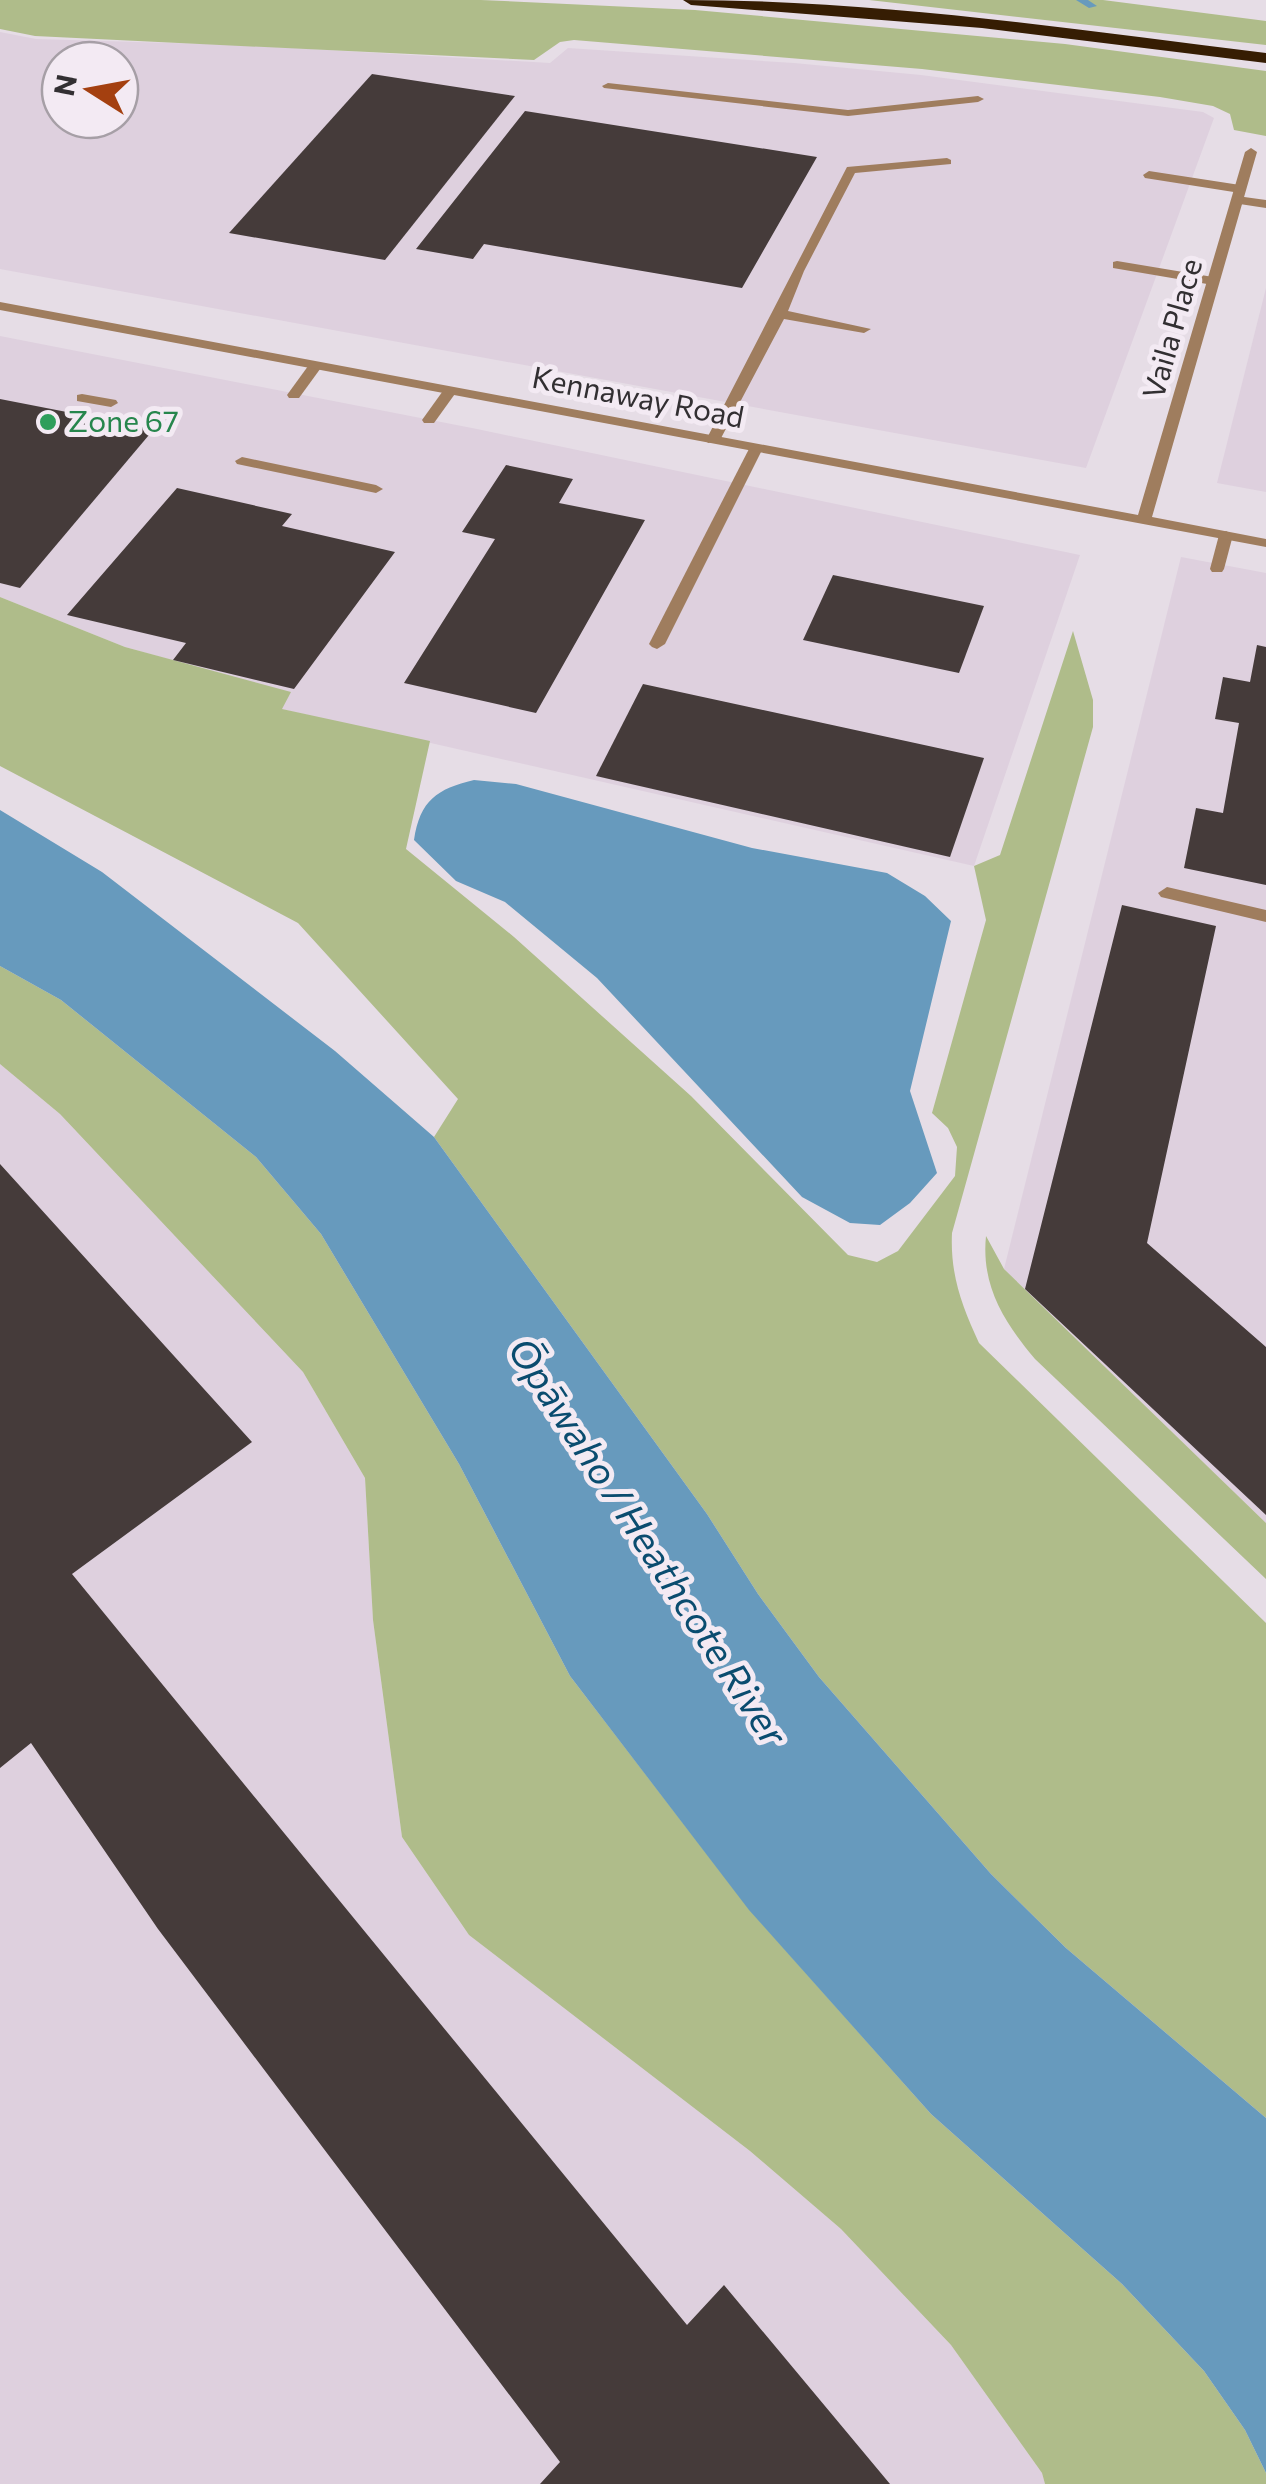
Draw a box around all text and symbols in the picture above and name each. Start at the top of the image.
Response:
north arrow [40,40,140,140]
text: N [46,71,83,99]
street label: Vaila Place [1133,254,1208,403]
street label: Kennaway Road [529,357,748,434]
place label: Zone 67 [68,401,179,438]
marker: Zone 67 [37,411,59,433]
water label: Ōpāwaho / Heathcote River [499,1328,800,1755]

